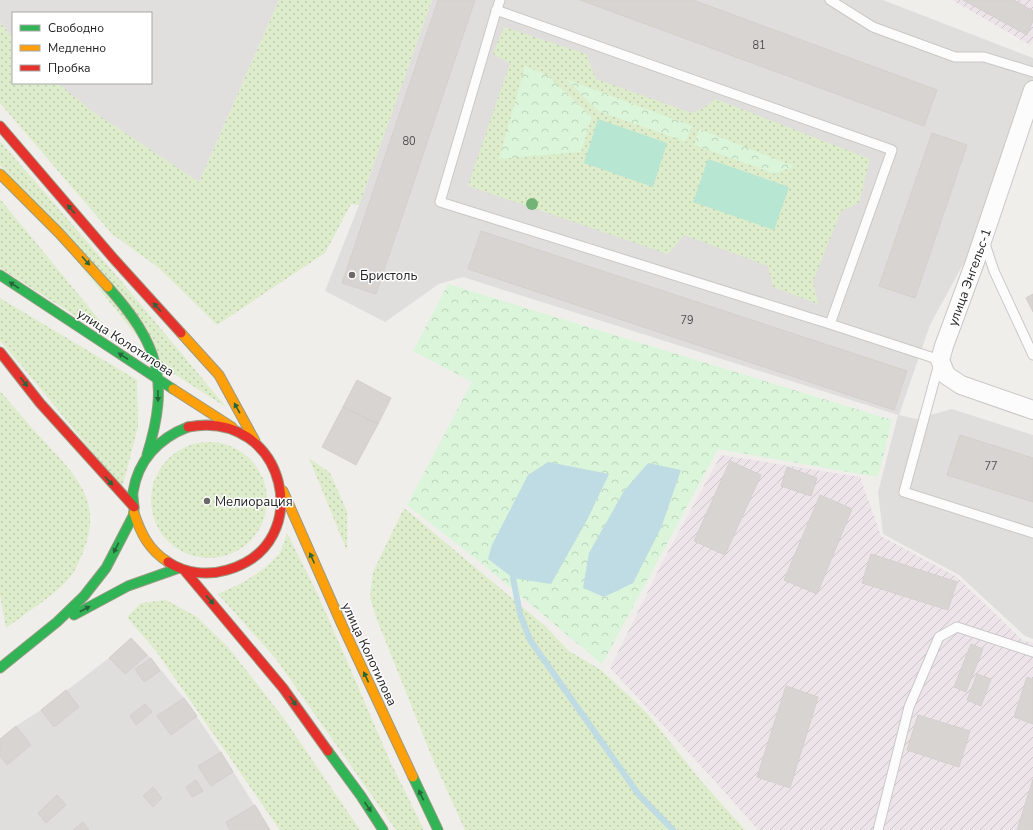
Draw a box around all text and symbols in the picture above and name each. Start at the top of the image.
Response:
legend [12,12,152,84]
text: Свободно [48,20,104,36]
house number: 81 [752,38,766,53]
text: Медленно [48,40,106,56]
text: Пробка [48,60,91,76]
house number: 80 [402,134,416,149]
one-way arrow [66,204,76,214]
street label: улица Энгельс-1 [944,226,996,329]
one-way arrow [81,257,90,266]
place label: Бристоль [360,267,417,285]
marker: Бристоль [347,270,357,280]
one-way arrow [9,281,19,289]
one-way arrow [153,302,162,311]
street label: улица Колотилова [74,305,177,381]
house number: 79 [680,313,694,328]
one-way arrow [117,352,129,359]
one-way arrow [20,377,28,388]
one-way arrow [155,390,161,403]
one-way arrow [233,402,240,414]
house number: 77 [984,459,998,474]
one-way arrow [104,476,113,485]
place label: Мелиорация [215,493,293,511]
marker: Мелиорация [202,496,212,506]
one-way arrow [113,542,119,554]
one-way arrow [309,552,315,564]
one-way arrow [205,596,214,605]
street label: улица Колотилова [337,600,401,709]
one-way arrow [79,606,90,613]
one-way arrow [363,671,369,682]
one-way arrow [289,695,297,706]
one-way arrow [418,789,424,800]
one-way arrow [364,802,372,812]

